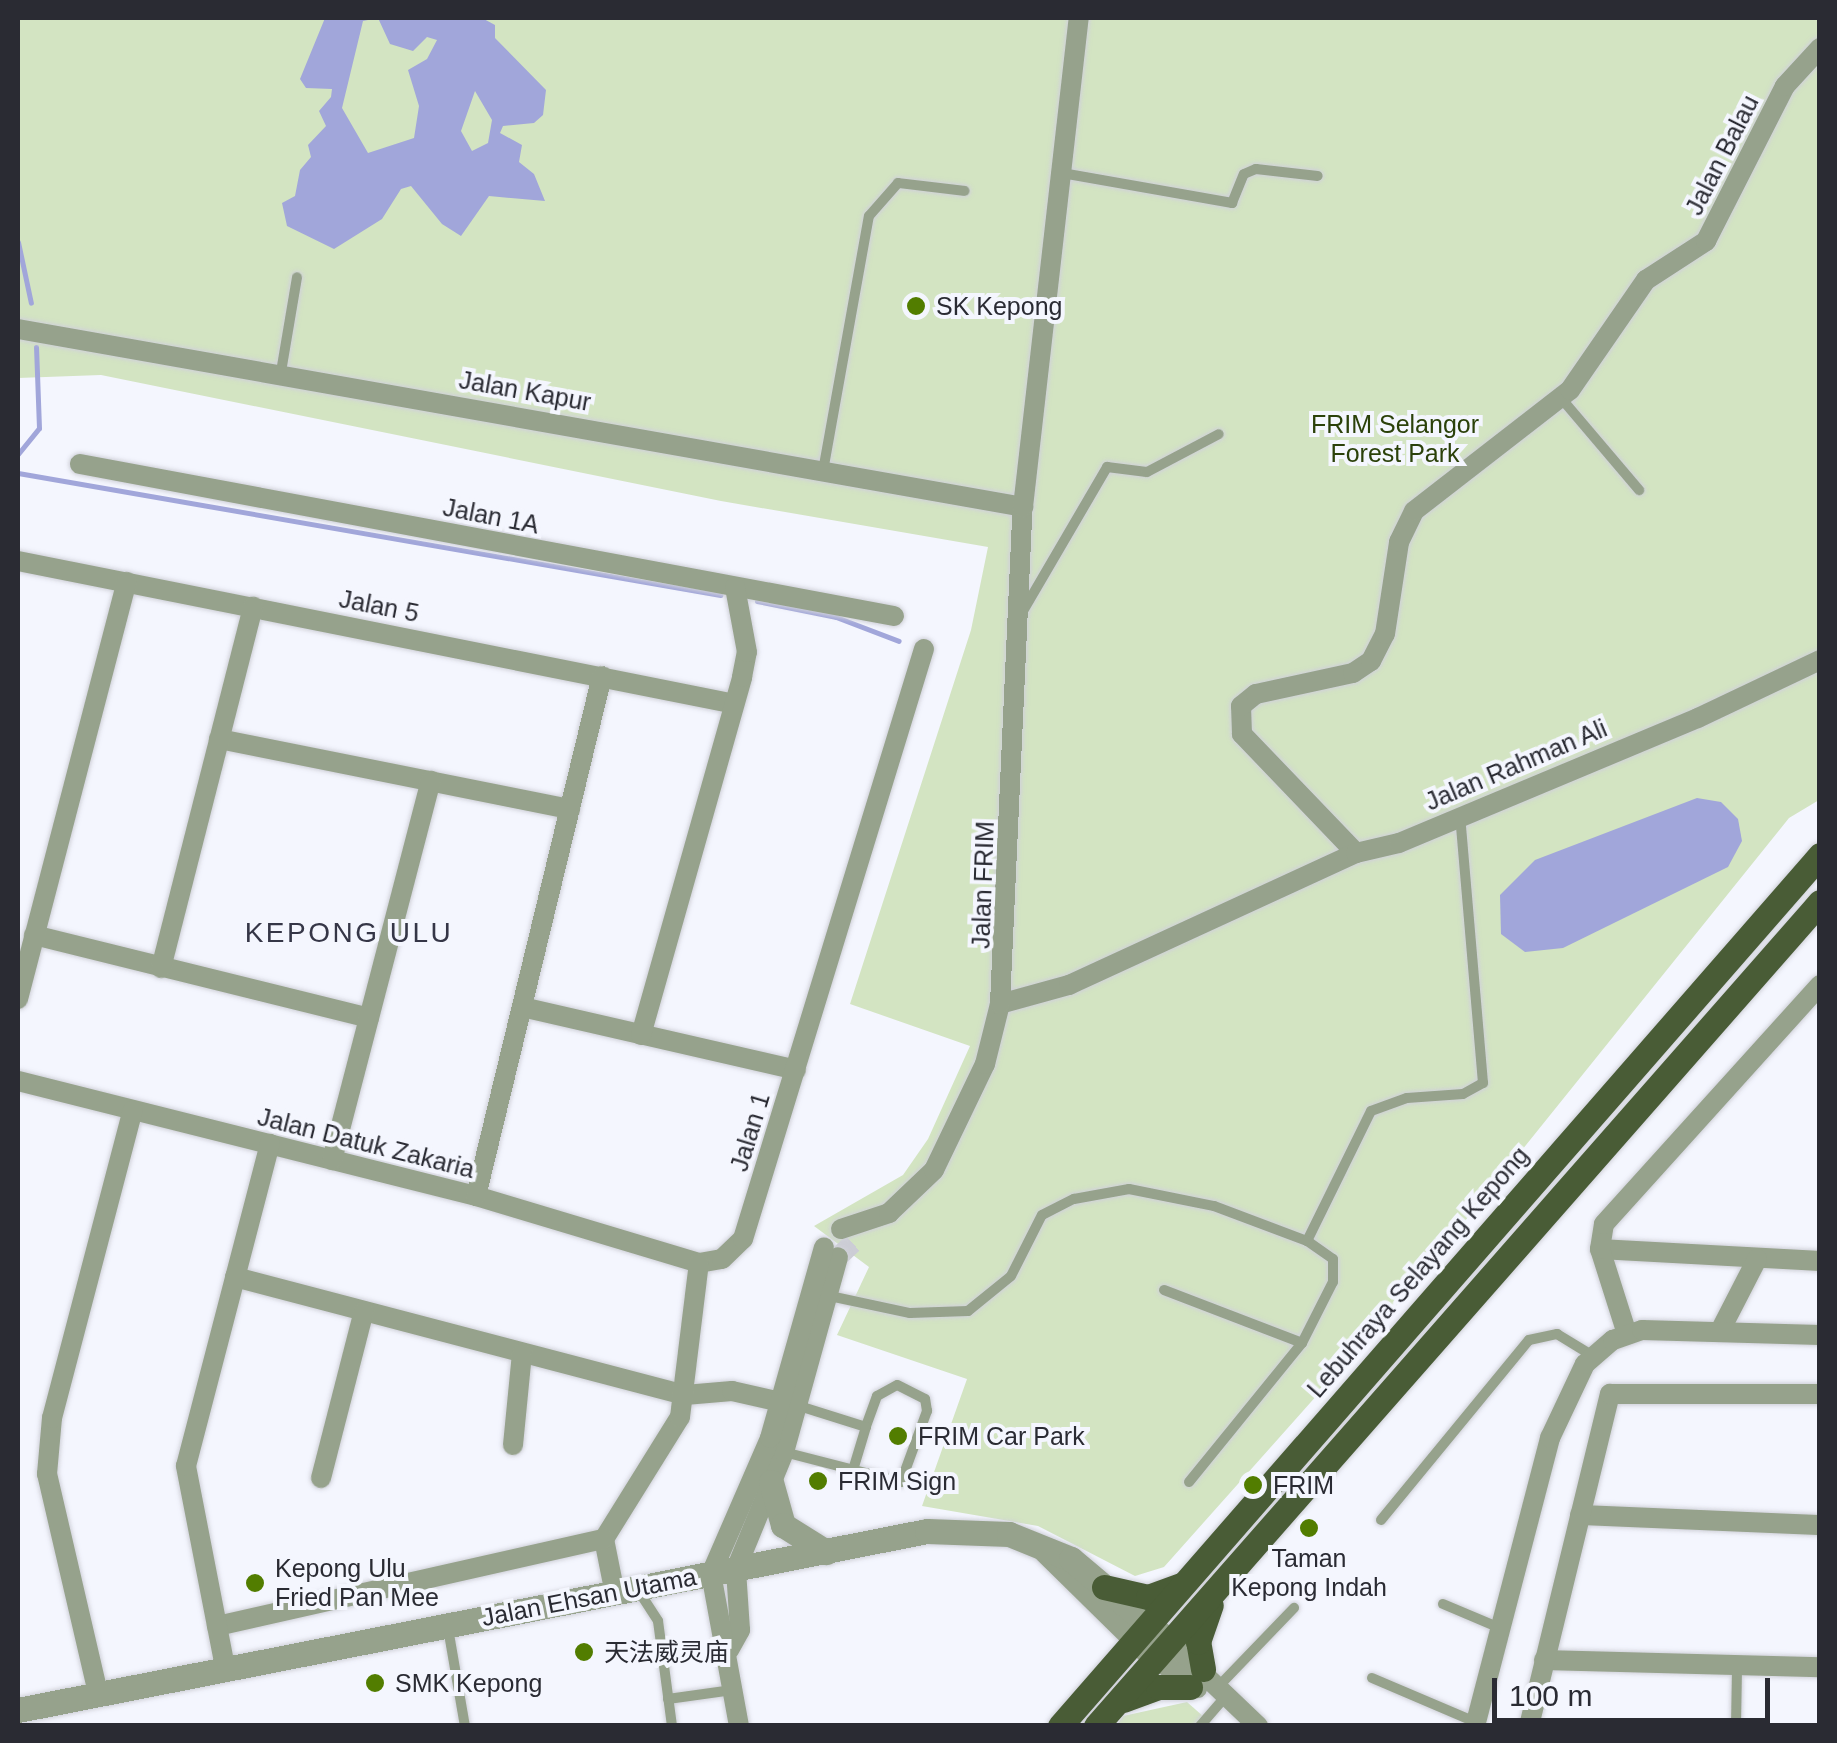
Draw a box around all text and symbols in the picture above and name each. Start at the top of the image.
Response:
street label: Jalan Balau [1679,90,1765,220]
place label: SK Kepong [936,291,1062,321]
marker: SK Kepong [905,295,927,317]
street label: Jalan Kapur [457,365,593,417]
park label: FRIM Selangor Forest Park [1311,410,1479,469]
street label: Jalan 1A [440,492,542,540]
street label: Jalan 5 [337,584,421,628]
street label: Jalan Rahman Ali [1420,713,1612,817]
street label: Jalan FRIM [966,821,1000,949]
district label: KEPONG ULU [245,916,453,950]
street label: Jalan 1 [724,1089,776,1175]
street label: Jalan Datuk Zakaria [255,1102,477,1184]
street label: Lebuhraya Selayang Kepong [1301,1140,1535,1404]
place label: FRIM Car Park [918,1421,1085,1451]
marker: FRIM Car Park [887,1425,909,1447]
place label: FRIM Sign [838,1466,956,1496]
marker: FRIM Sign [807,1470,829,1492]
place label: FRIM [1273,1470,1334,1500]
marker: FRIM [1242,1474,1264,1496]
marker: Taman Kepong Indah [1298,1517,1320,1539]
place label: Taman Kepong Indah [1231,1544,1387,1603]
place label: Kepong Ulu Fried Pan Mee [275,1554,439,1613]
street label: Jalan Ehsan Utama [479,1561,699,1633]
marker: Kepong Ulu Fried Pan Mee [244,1572,266,1594]
place label: 天法威灵庙 [604,1637,729,1667]
marker: 天法威灵庙 [573,1641,595,1663]
scale bar [1497,1658,1774,1720]
place label: SMK Kepong [395,1668,542,1698]
marker: SMK Kepong [364,1672,386,1694]
text: 100 m [1509,1679,1592,1712]

